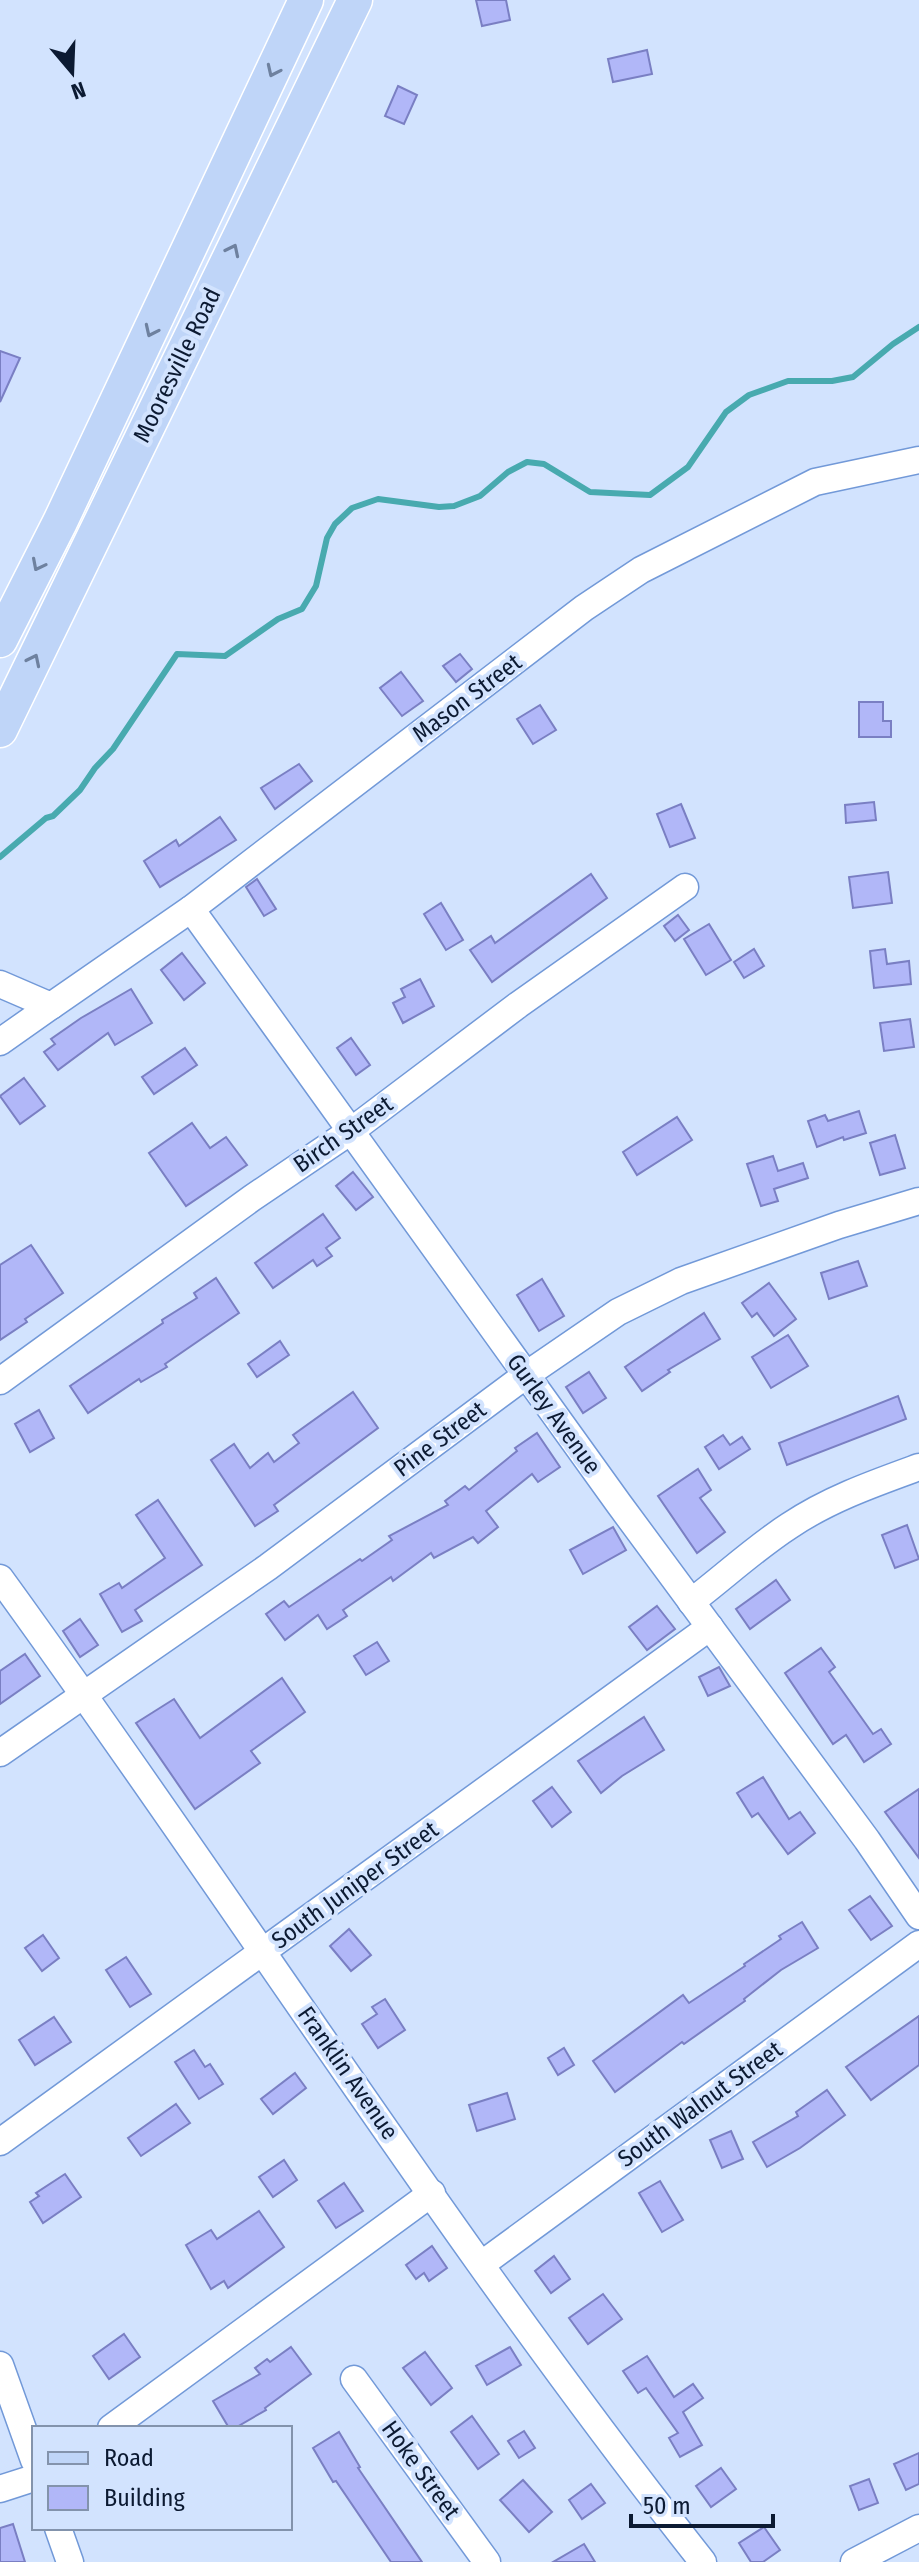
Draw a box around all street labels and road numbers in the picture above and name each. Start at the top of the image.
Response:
street label: Mooresville Road [128,283,226,447]
street label: Mason Street [407,648,527,748]
street label: Birch Street [288,1090,398,1178]
street label: Gurley Avenue [501,1349,607,1479]
street label: Pine Street [389,1395,492,1483]
street label: South Juniper Street [266,1815,444,1955]
street label: Franklin Avenue [292,2001,404,2145]
street label: South Walnut Street [612,2035,788,2173]
street label: Hoke Street [376,2415,466,2525]

